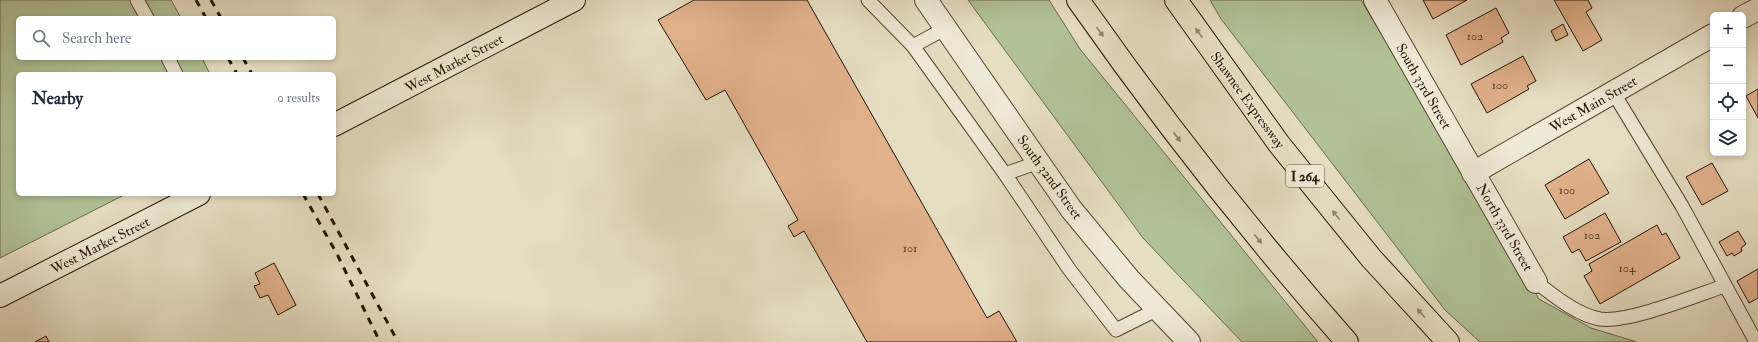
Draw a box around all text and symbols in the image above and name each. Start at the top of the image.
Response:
map controls [1710,12,1746,156]
button: + [1710,12,1746,48]
search box [16,16,336,60]
icon: search [30,27,52,49]
one-way arrow [1096,27,1104,37]
one-way arrow [1195,27,1203,38]
text: Search here [62,29,131,48]
house number: 102 [1467,29,1483,44]
street label: West Market Street [401,30,507,97]
street label: South 33rd Street [1392,40,1455,132]
button: − [1710,48,1746,84]
street label: Shawnee Expressway [1206,49,1289,153]
street label: West Main Street [1546,72,1640,137]
house number: 100 [1492,78,1508,93]
button: locate [1710,84,1746,120]
text: Nearby [32,88,83,109]
text: 0 results [277,90,320,106]
button: layers [1710,120,1746,156]
one-way arrow [1173,131,1181,142]
street label: South 32nd Street [1013,132,1086,223]
road number: I 264 [1286,165,1324,187]
street label: North 33rd Street [1473,180,1537,275]
house number: 100 [1559,183,1575,198]
one-way arrow [1332,209,1341,220]
street label: West Market Street [47,213,153,278]
house number: 102 [1584,228,1600,243]
one-way arrow [1254,233,1263,244]
house number: 101 [903,241,917,256]
house number: 104 [1619,261,1636,276]
one-way arrow [1417,308,1426,318]

